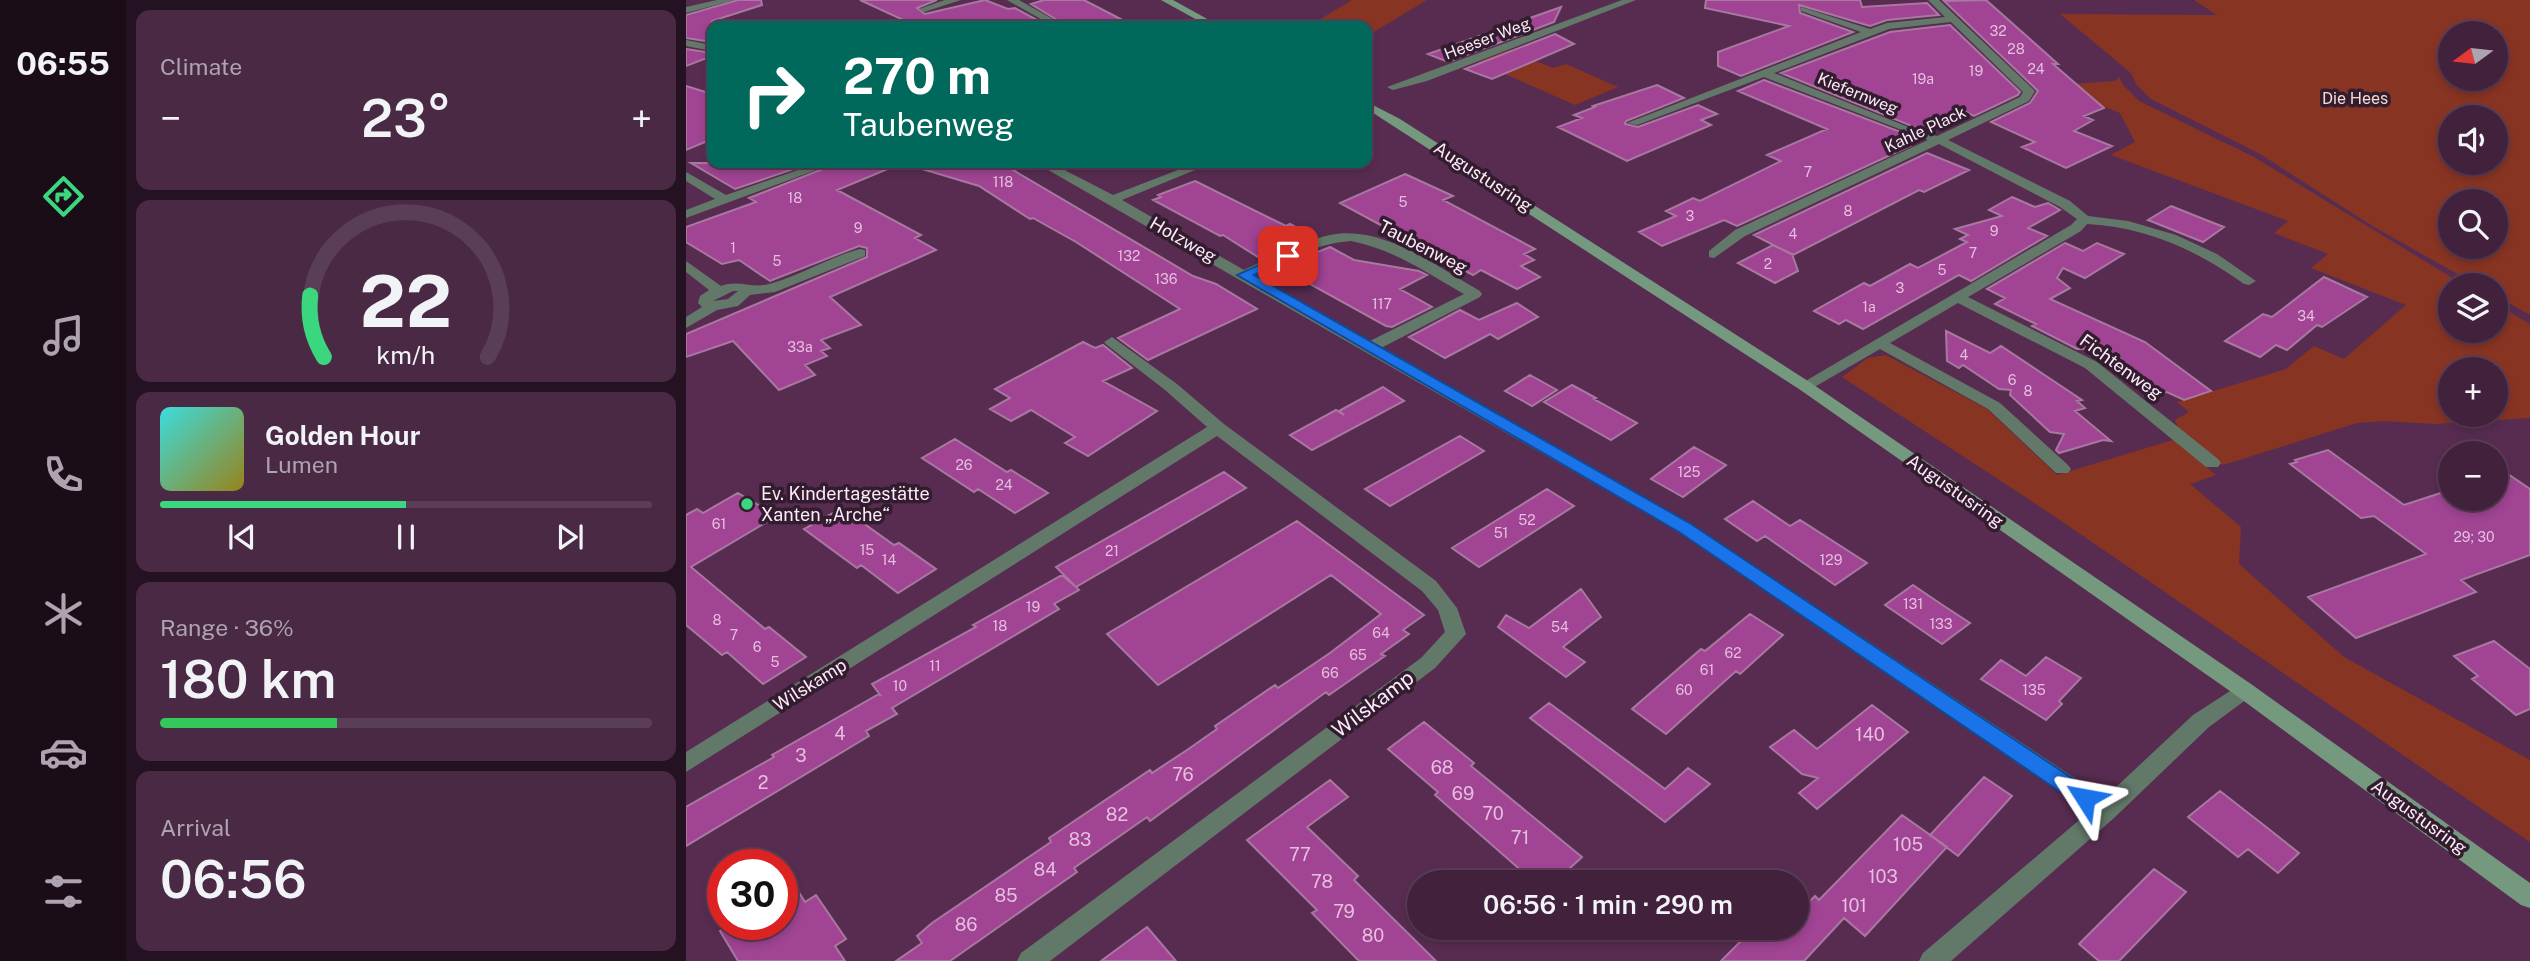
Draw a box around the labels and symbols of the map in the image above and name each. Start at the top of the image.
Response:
street label: Heeser Weg [1441,13,1533,64]
north arrow [2438,21,2508,91]
house number: 32 [1989,23,2007,39]
house number: 28 [2007,41,2025,57]
house number: 24 [2027,61,2045,77]
house number: 19 [1969,63,1983,79]
street label: Kiefernweg [1815,69,1901,118]
house number: 19a [1912,71,1934,87]
park label: Die Hees [2322,89,2388,108]
street label: Kahle Plack [1882,102,1969,157]
street label: Augustusring [1430,137,1536,216]
house number: 7 [1804,164,1812,180]
house number: 118 [993,174,1013,190]
house number: 18 [788,190,802,206]
house number: 5 [1399,194,1408,210]
house number: 8 [1843,203,1853,219]
house number: 3 [1686,208,1695,224]
street label: Holzweg [1146,212,1220,267]
street label: Taubenweg [1376,215,1471,278]
house number: 9 [854,220,863,236]
house number: 9 [1990,223,1999,239]
pin [1258,226,1318,286]
house number: 4 [1789,226,1798,242]
house number: 1 [730,240,736,256]
house number: 7 [1969,245,1977,261]
house number: 132 [1118,248,1140,264]
house number: 5 [773,253,782,269]
house number: 2 [1764,256,1772,272]
house number: 5 [1938,262,1947,278]
house number: 136 [1154,271,1178,287]
house number: 3 [1896,280,1905,296]
house number: 117 [1372,296,1392,312]
house number: 1a [1862,299,1876,315]
house number: 34 [2297,308,2315,324]
street label: Fichtenweg [2076,330,2167,404]
house number: 33a [787,339,813,355]
house number: 4 [1960,347,1969,363]
house number: 6 [2008,372,2017,388]
house number: 8 [2023,383,2033,399]
street label: Augustusring [1903,450,2008,532]
house number: 26 [955,457,973,473]
house number: 125 [1677,464,1701,480]
house number: 24 [995,477,1013,493]
place label: Ev. Kindertagestätte Xanten „Arche“ [761,483,930,525]
marker: Ev. Kindertagestätte Xanten „Arche“ [739,496,755,512]
house number: 52 [1518,512,1536,528]
house number: 61 [712,516,726,532]
house number: 51 [1494,525,1508,541]
house number: 29; 30 [2453,529,2495,545]
house number: 15 [860,542,874,558]
house number: 21 [1105,543,1119,559]
house number: 14 [882,552,896,568]
house number: 129 [1820,552,1843,568]
house number: 131 [1903,596,1923,612]
house number: 19 [1026,599,1040,615]
house number: 8 [712,612,722,628]
house number: 133 [1929,616,1953,632]
house number: 18 [993,618,1007,634]
house number: 54 [1551,619,1569,635]
house number: 64 [1372,625,1390,641]
house number: 7 [730,627,738,643]
house number: 6 [753,639,762,655]
house number: 62 [1724,645,1742,661]
house number: 65 [1349,647,1367,663]
street label: Wilskamp [769,654,850,715]
house number: 5 [771,654,780,670]
house number: 11 [929,658,941,674]
house number: 61 [1700,662,1714,678]
house number: 66 [1321,665,1339,681]
street label: Wilskamp [1327,665,1418,742]
house number: 10 [893,678,907,694]
house number: 60 [1675,682,1693,698]
house number: 135 [2022,682,2046,698]
house number: 4 [834,723,846,744]
house number: 140 [1855,724,1885,745]
house number: 3 [795,745,807,766]
house number: 68 [1431,757,1453,778]
position arrow [2048,761,2122,835]
house number: 76 [1172,764,1194,785]
house number: 2 [758,772,768,793]
street label: Augustusring [2367,775,2471,858]
house number: 69 [1452,783,1474,804]
house number: 70 [1482,803,1504,824]
house number: 82 [1106,804,1128,825]
house number: 71 [1511,827,1529,848]
house number: 83 [1069,829,1091,850]
house number: 105 [1893,834,1923,855]
house number: 77 [1289,844,1311,865]
speed limit sign: 30 [707,849,798,940]
house number: 84 [1034,859,1056,880]
house number: 103 [1868,866,1898,887]
house number: 78 [1311,871,1333,892]
house number: 85 [994,885,1018,906]
house number: 101 [1841,895,1867,916]
house number: 79 [1333,901,1355,922]
house number: 86 [955,914,977,935]
house number: 80 [1362,925,1384,946]

